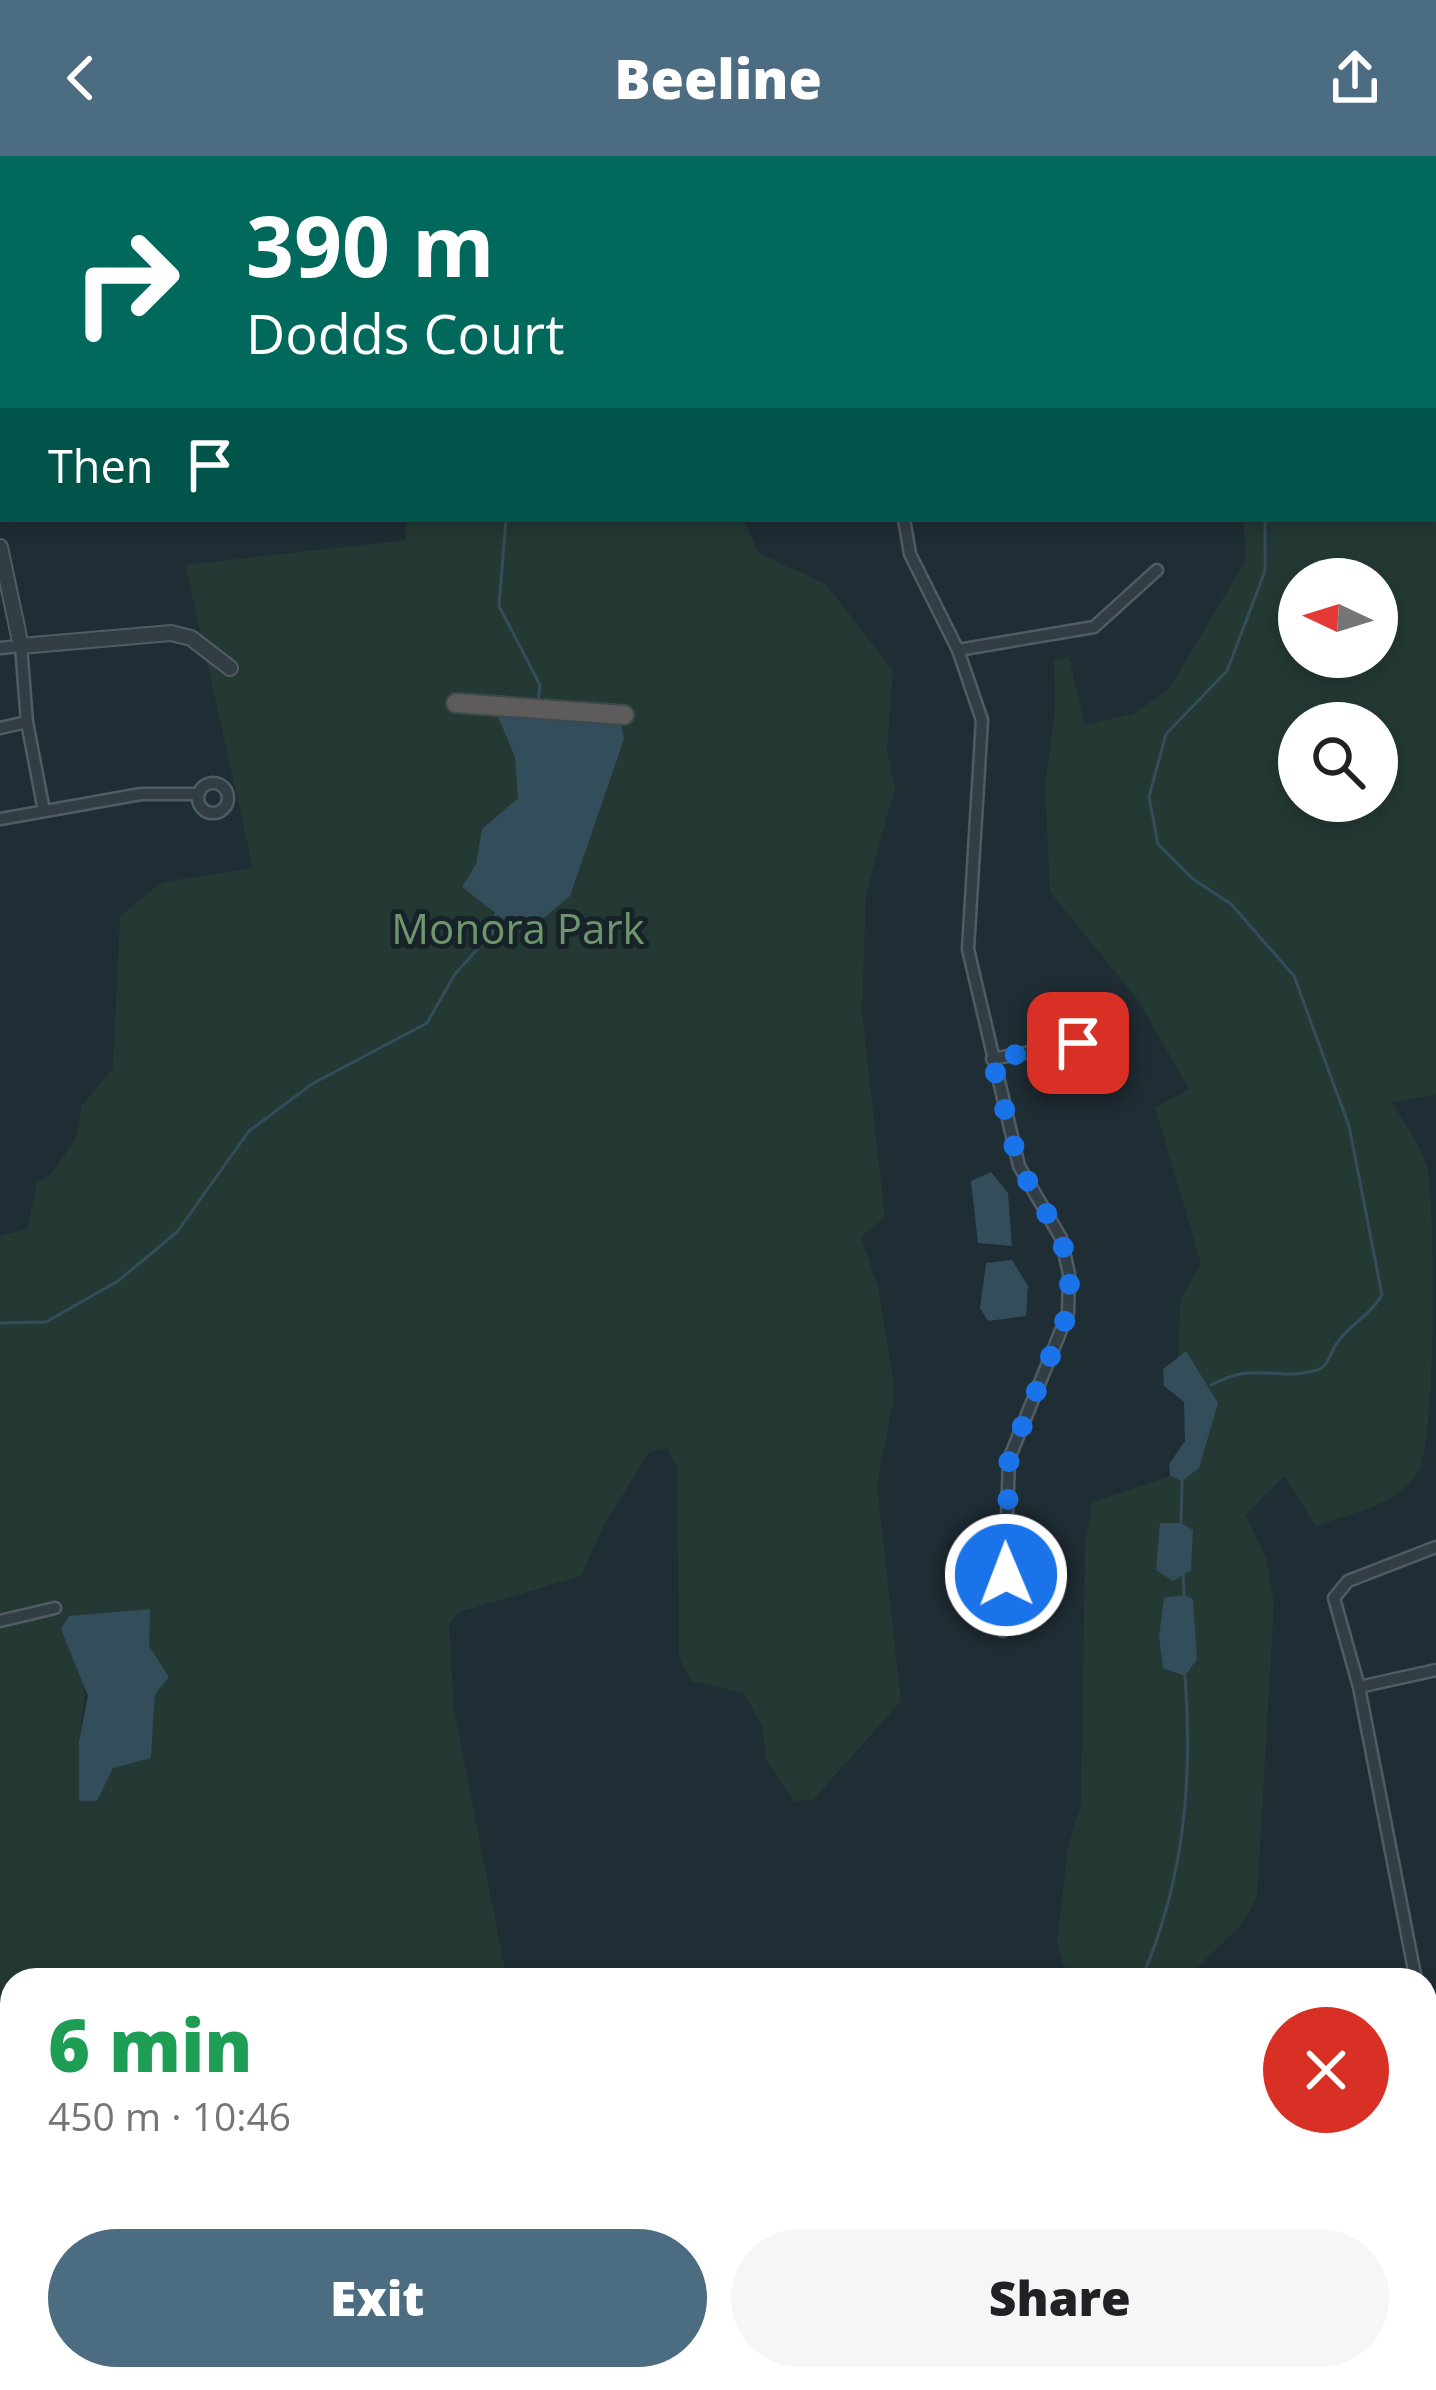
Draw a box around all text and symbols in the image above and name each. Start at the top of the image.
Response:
text: Beeline [614,41,822,115]
icon: back [48,45,114,111]
icon: share [1322,45,1388,111]
text: 390 m [246,187,494,302]
icon: right [48,204,204,360]
text: Dodds Court [246,296,564,370]
icon: arrive [177,432,243,498]
text: Then [48,435,153,496]
north arrow [1278,558,1398,678]
map controls [1278,558,1398,822]
button: search [1278,702,1398,822]
park label: Monora Park [391,899,645,956]
pin [1027,992,1129,1094]
icon: arrive [1045,1010,1111,1076]
position arrow [943,1512,1069,1638]
text: 6 min [48,1995,253,2093]
button: close [1263,2007,1389,2133]
text: 450 m · 10:46 [48,2089,291,2142]
button: Exit [48,2229,707,2367]
button: Share [731,2229,1389,2367]

